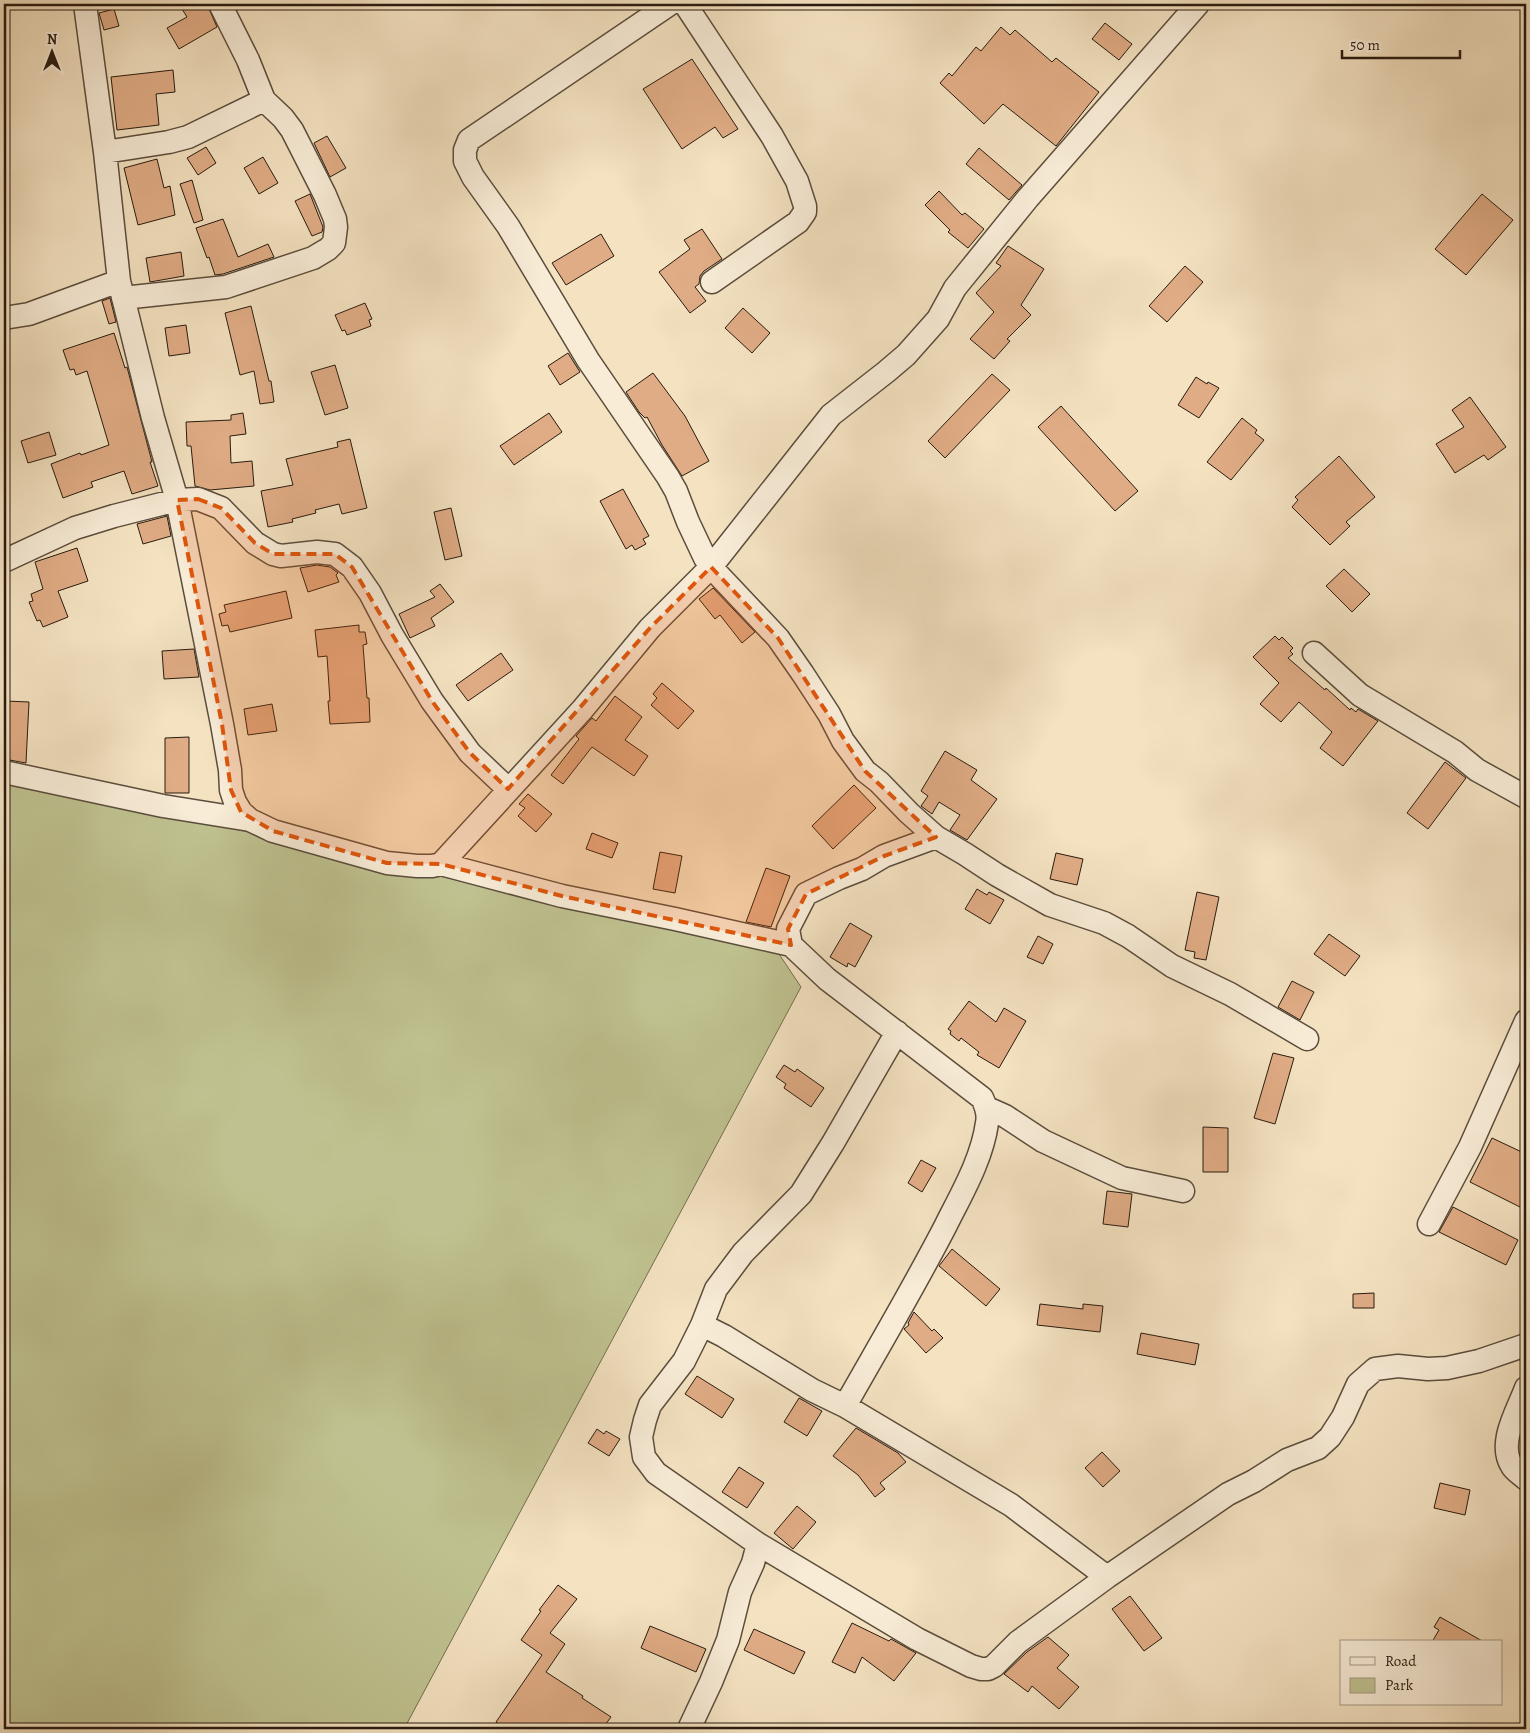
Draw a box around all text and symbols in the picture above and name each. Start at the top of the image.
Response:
north arrow [28,28,78,78]
scale bar [1342,28,1460,60]
text: N [47,30,57,49]
text: 50 m [1350,35,1380,55]
legend [1340,1640,1502,1706]
text: Road [1385,1651,1417,1671]
text: Park [1385,1675,1414,1695]

